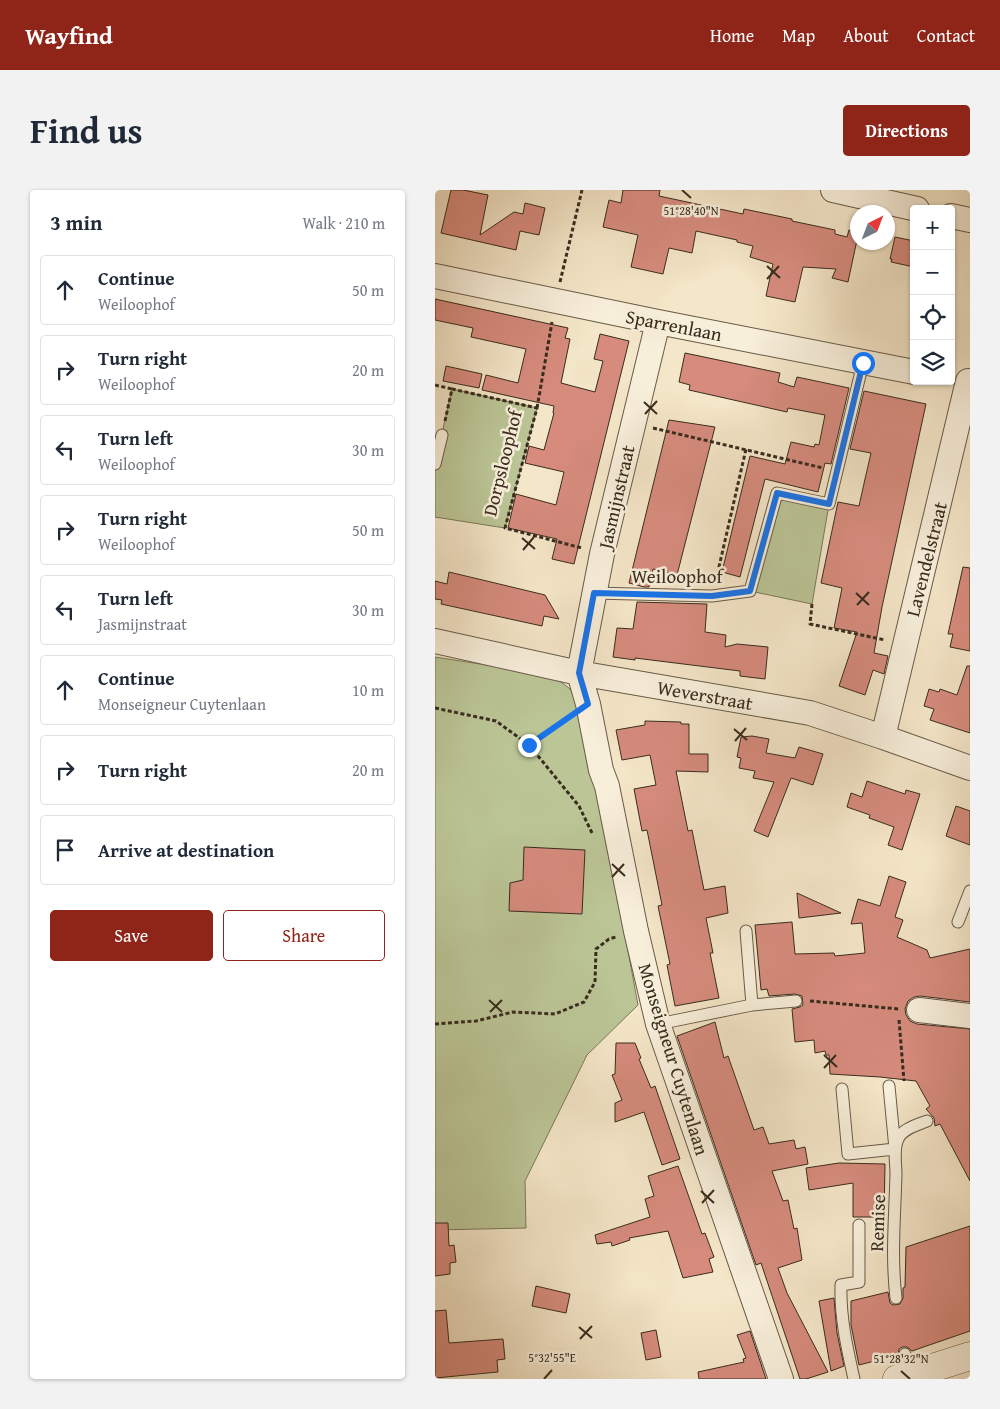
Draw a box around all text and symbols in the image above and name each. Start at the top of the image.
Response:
text: Wayfind [25,18,113,53]
text: Home [710,22,754,49]
text: Map [782,22,815,49]
text: About [843,22,889,49]
text: Contact [917,22,975,49]
text: Find us [30,105,143,156]
button: Directions [843,105,970,156]
text: 51°28'40"N [663,202,719,219]
north arrow [850,205,895,250]
map controls [910,205,955,385]
button: + [910,205,955,250]
text: 3 min [50,207,102,238]
text: Walk · 210 m [302,211,385,235]
button: − [910,250,955,295]
text: Continue [98,264,175,292]
icon: ahead [51,276,79,304]
text: 50 m [352,278,384,302]
text: Weiloophof [98,292,175,316]
button: locate [910,295,955,340]
street label: Sparrenlaan [624,302,725,348]
button: layers [910,340,955,385]
text: Turn right [98,344,187,372]
route start [852,352,875,375]
icon: right [51,356,79,384]
text: 20 m [352,358,384,382]
text: Weiloophof [98,372,175,396]
street label: Dorpsloophof [475,405,529,519]
text: Turn left [98,424,173,452]
icon: left [51,436,79,464]
text: 30 m [352,438,384,462]
street label: Jasmijnstraat [590,442,642,554]
text: Weiloophof [98,452,175,476]
street label: Lavendelstraat [898,498,954,619]
text: Turn right [98,504,187,532]
icon: right [51,516,79,544]
text: 50 m [352,518,384,542]
text: Weiloophof [98,532,175,556]
street label: Weiloophof [631,562,724,590]
text: Turn left [98,584,173,612]
icon: left [51,596,79,624]
text: 30 m [352,598,384,622]
text: Jasmijnstraat [98,612,187,636]
text: Continue [98,664,175,692]
street label: Weverstraat [655,673,755,717]
icon: ahead [51,676,79,704]
text: 10 m [352,678,384,702]
text: Monseigneur Cuytenlaan [98,692,266,716]
route end [518,734,541,757]
icon: right [51,756,79,784]
text: Turn right [98,756,187,784]
text: 20 m [352,758,384,782]
icon: arrive [51,836,79,864]
text: Arrive at destination [98,836,274,864]
button: Save [50,910,213,961]
button: Share [223,910,385,961]
street label: Monseigneur Cuytenlaan [631,960,717,1159]
street label: Remise [862,1194,892,1252]
text: 5°32'55"E [528,1349,576,1366]
text: 51°28'32"N [873,1350,929,1367]

